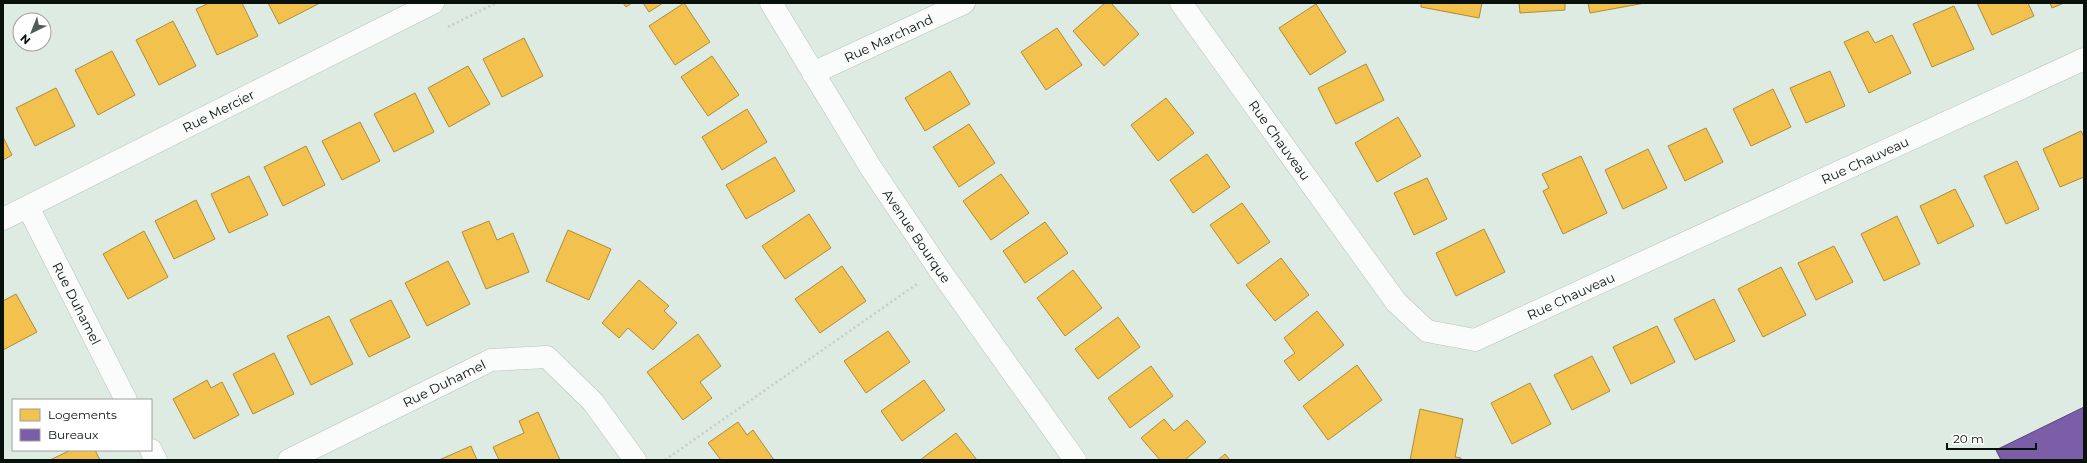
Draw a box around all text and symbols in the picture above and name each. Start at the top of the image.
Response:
street label: Rue Marchand [841,11,935,66]
north arrow [12,12,52,52]
text: N [17,31,33,47]
street label: Rue Mercier [180,86,257,136]
street label: Rue Chauveau [1245,97,1314,183]
street label: Rue Chauveau [1819,133,1911,187]
street label: Avenue Bourque [880,186,954,286]
street label: Rue Duhamel [49,259,105,347]
street label: Rue Chauveau [1524,269,1617,323]
street label: Rue Duhamel [400,356,488,411]
legend [12,399,152,451]
text: Logements [48,407,117,422]
scale bar [1947,425,2036,451]
text: Bureaux [48,427,99,442]
text: 20 m [1953,431,1984,446]

